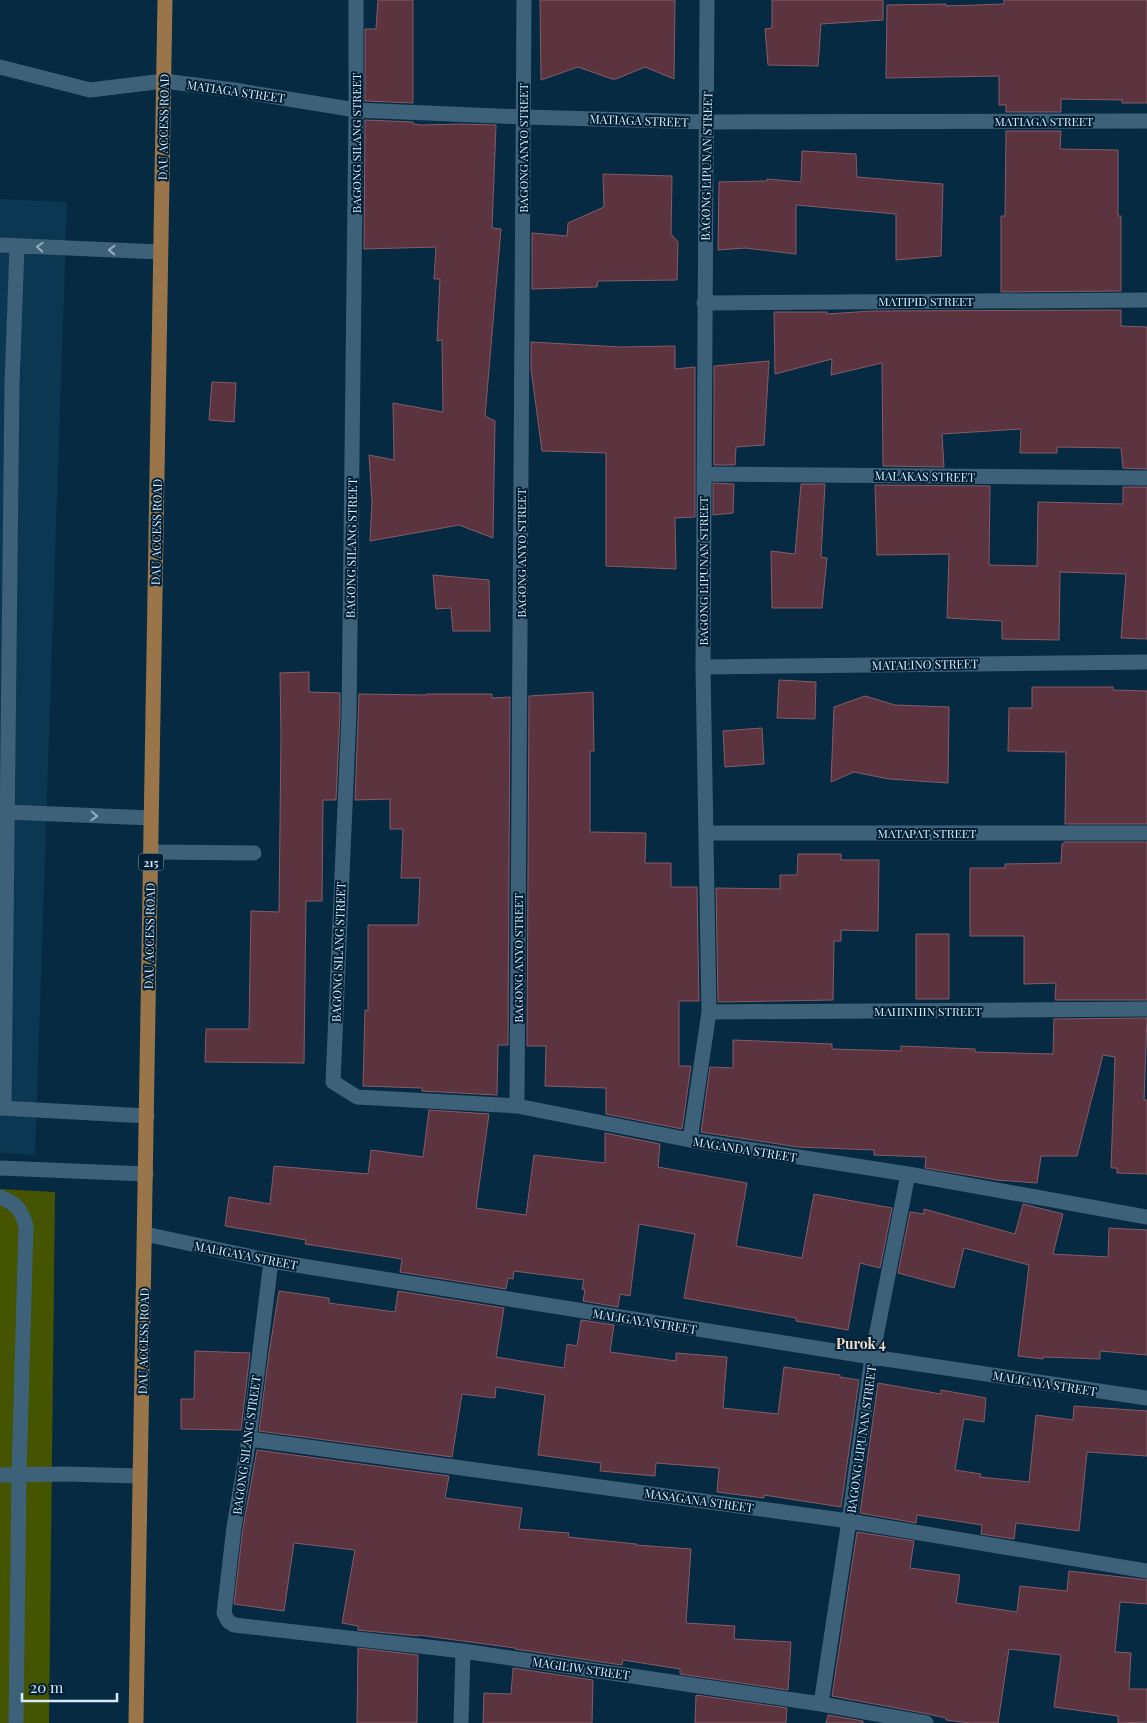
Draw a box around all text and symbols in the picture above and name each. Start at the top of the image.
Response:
street label: BAGONG SILANG STREET [348,72,364,213]
street label: DAU ACCESS ROAD [154,73,172,180]
street label: MATIAGA STREET [186,76,287,106]
street label: BAGONG ANYO STREET [515,83,531,213]
street label: BAGONG LIPUNAN STREET [697,91,715,241]
street label: MATIAGA STREET [589,110,689,130]
street label: MATIAGA STREET [994,113,1094,129]
one-way arrow [36,241,44,252]
one-way arrow [107,244,115,255]
street label: MATIPID STREET [878,293,974,309]
street label: MALAKAS STREET [874,467,976,485]
street label: BAGONG SILANG STREET [342,477,360,618]
street label: DAU ACCESS ROAD [147,478,165,585]
street label: BAGONG ANYO STREET [513,488,529,618]
street label: BAGONG LIPUNAN STREET [695,496,711,646]
street label: MATALINO STREET [871,655,979,673]
one-way arrow [90,811,98,822]
street label: MATAPAT STREET [877,825,977,841]
road number: 215 [138,854,164,870]
street label: BAGONG SILANG STREET [328,881,348,1022]
street label: DAU ACCESS ROAD [140,882,158,989]
street label: BAGONG ANYO STREET [510,893,526,1023]
street label: MAHINHIN STREET [874,1003,982,1019]
street label: MAGANDA STREET [692,1133,799,1165]
street label: MALIGAYA STREET [193,1237,300,1273]
street label: DAU ACCESS ROAD [134,1287,152,1394]
street label: MALIGAYA STREET [592,1305,699,1337]
district label: Purok 4 [836,1334,886,1353]
street label: BAGONG LIPUNAN STREET [843,1363,879,1514]
street label: MALIGAYA STREET [992,1367,1099,1399]
street label: BAGONG SILANG STREET [228,1374,264,1516]
street label: MASAGANA STREET [643,1484,755,1516]
street label: MAGILIW STREET [531,1653,632,1683]
scale bar [22,1670,118,1702]
text: 20 m [30,1677,64,1697]

